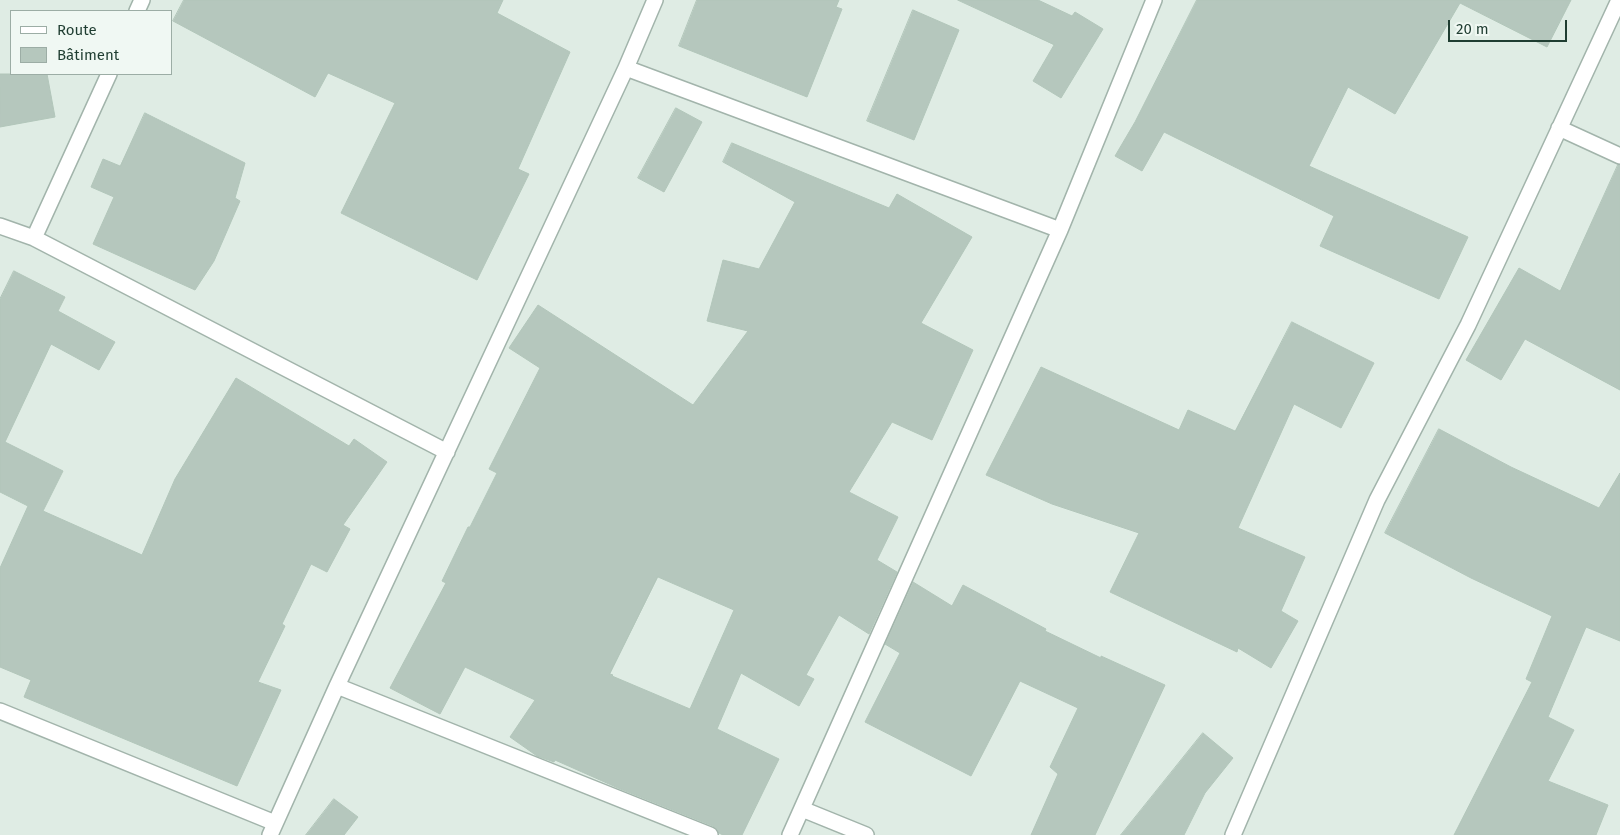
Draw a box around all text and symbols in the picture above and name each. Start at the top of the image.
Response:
legend [10,10,172,75]
scale bar [1450,10,1569,42]
text: 20 m [1456,20,1489,38]
text: Route [57,21,97,39]
text: Bâtiment [57,46,119,64]

